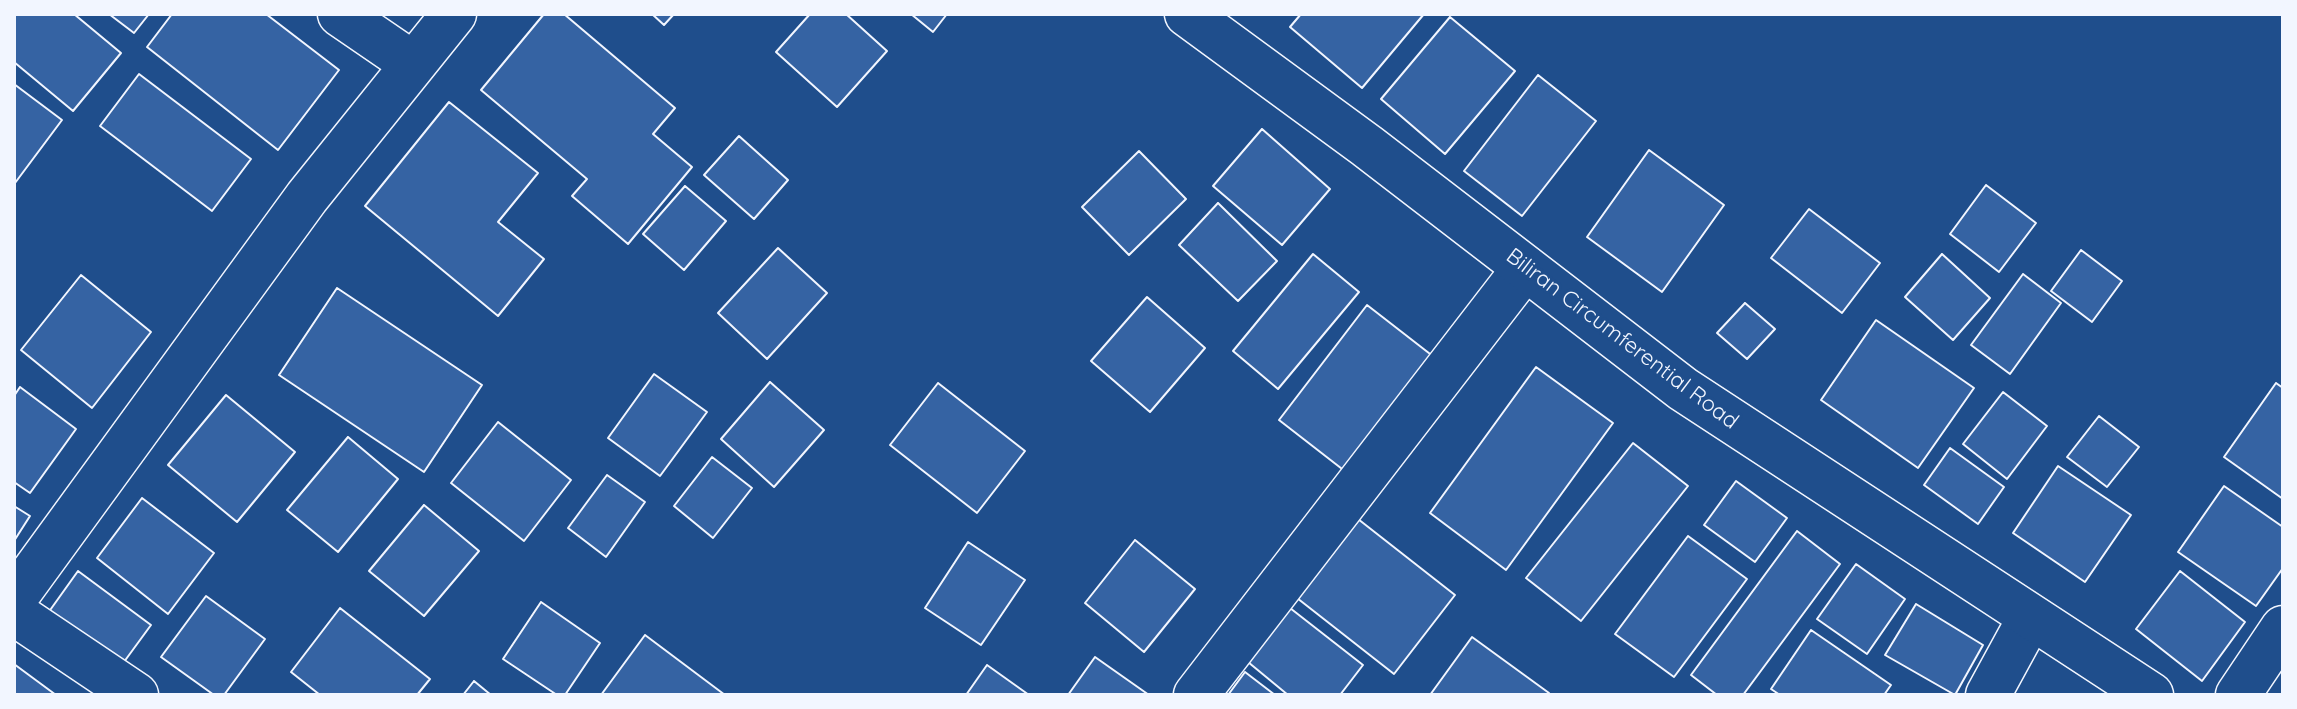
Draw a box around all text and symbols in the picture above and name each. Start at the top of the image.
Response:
street label: Biliran Circumferential Road [1501,243,1743,435]

